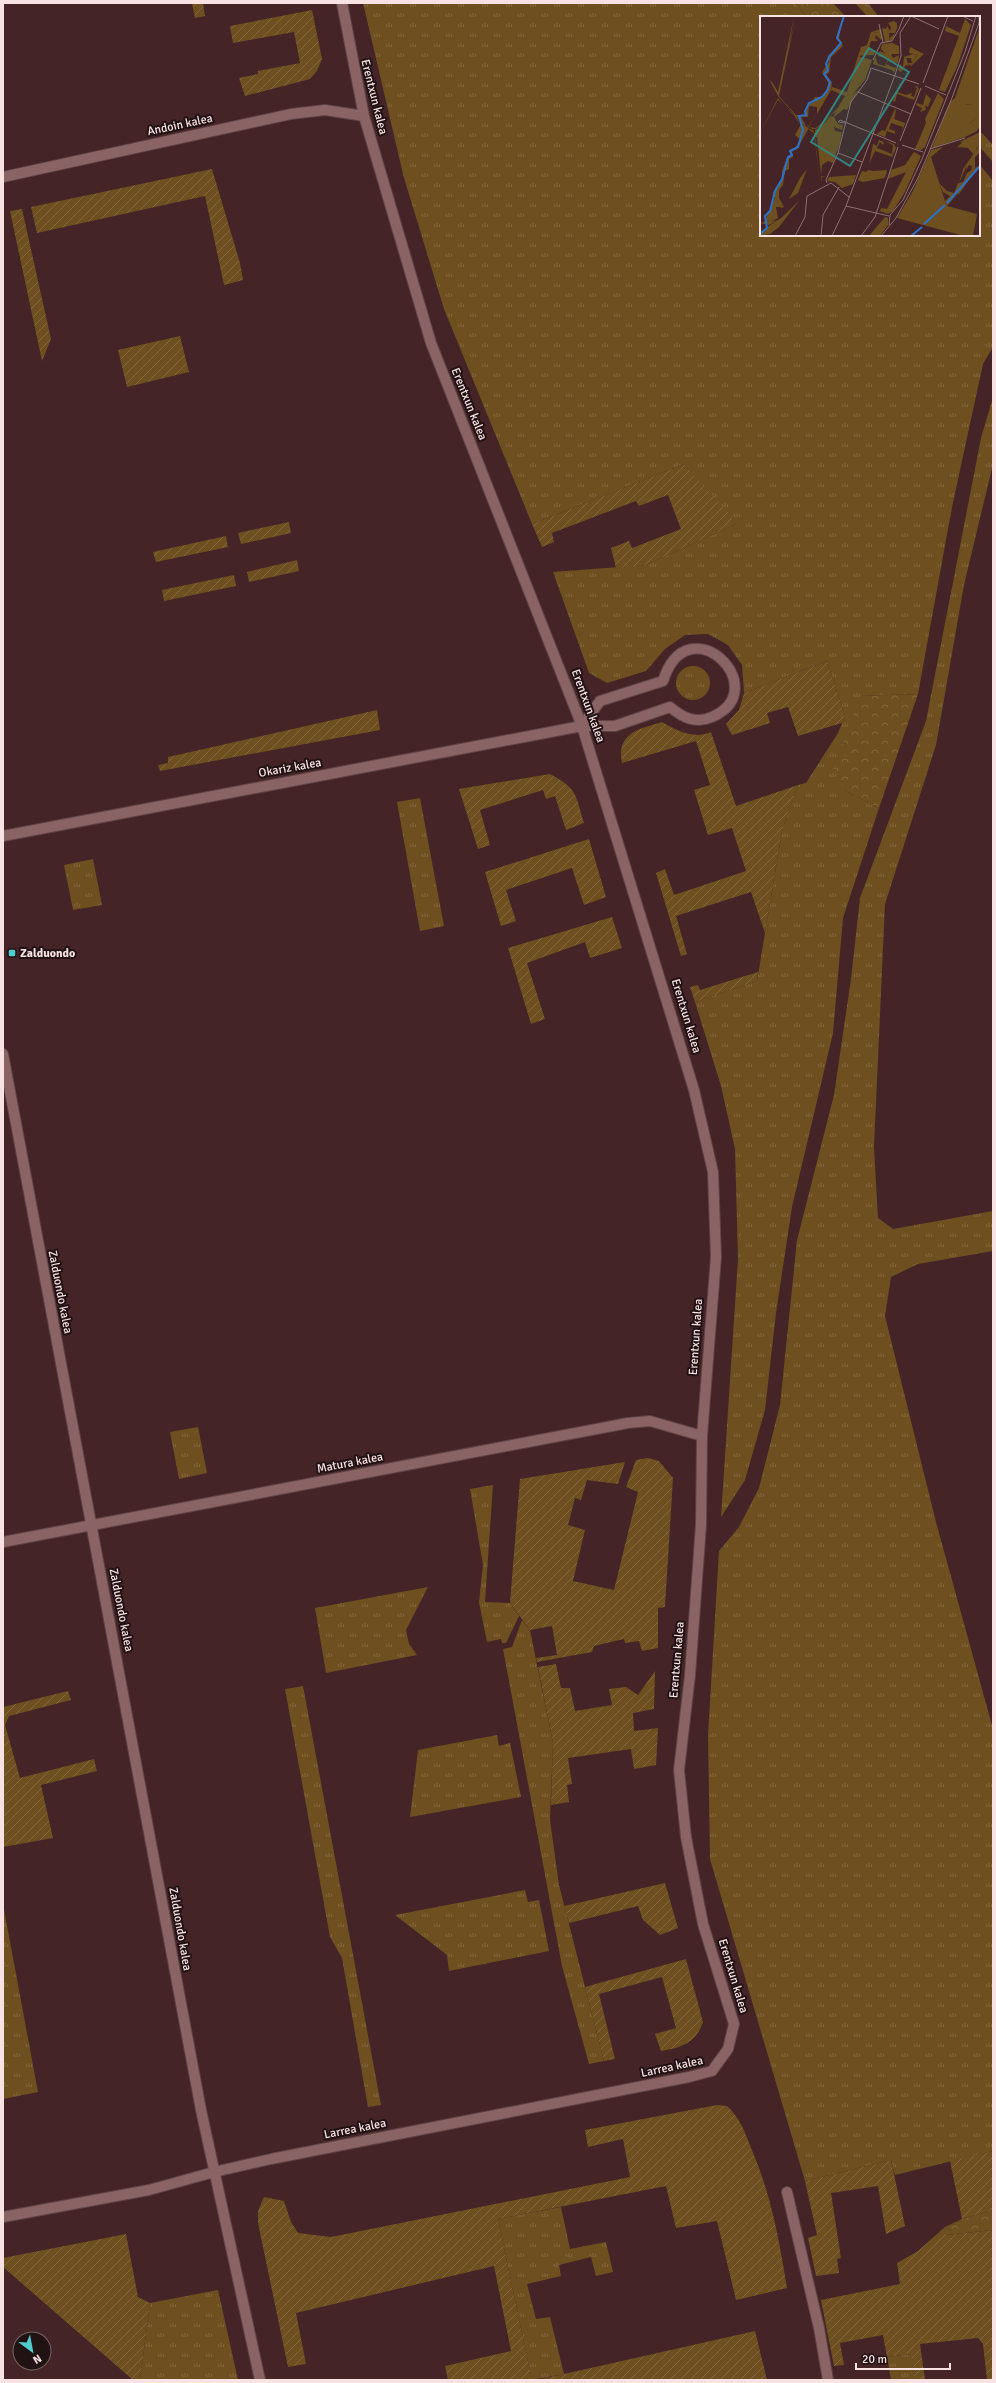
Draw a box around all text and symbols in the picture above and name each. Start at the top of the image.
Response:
inset map [760,16,980,236]
street label: Erentxun kalea [357,58,391,136]
street label: Andoin kalea [146,111,214,139]
street label: Erentxun kalea [448,366,490,442]
street label: Erentxun kalea [568,667,608,745]
street label: Okariz kalea [257,755,323,781]
place label: Zalduondo [20,946,75,961]
marker: Zalduondo [7,948,17,958]
street label: Erentxun kalea [668,977,704,1055]
street label: Zalduondo kalea [45,1249,75,1335]
street label: Erentxun kalea [686,1298,706,1376]
street label: Matura kalea [316,1449,384,1477]
street label: Zalduondo kalea [106,1567,136,1653]
street label: Erentxun kalea [666,1621,688,1699]
street label: Zalduondo kalea [165,1886,195,1972]
street label: Erentxun kalea [715,1937,751,2015]
street label: Larrea kalea [640,2053,704,2081]
street label: Larrea kalea [323,2116,387,2142]
north arrow [12,2331,52,2371]
scale bar [856,2345,950,2371]
text: N [30,2352,44,2367]
text: 20 m [862,2352,887,2367]

